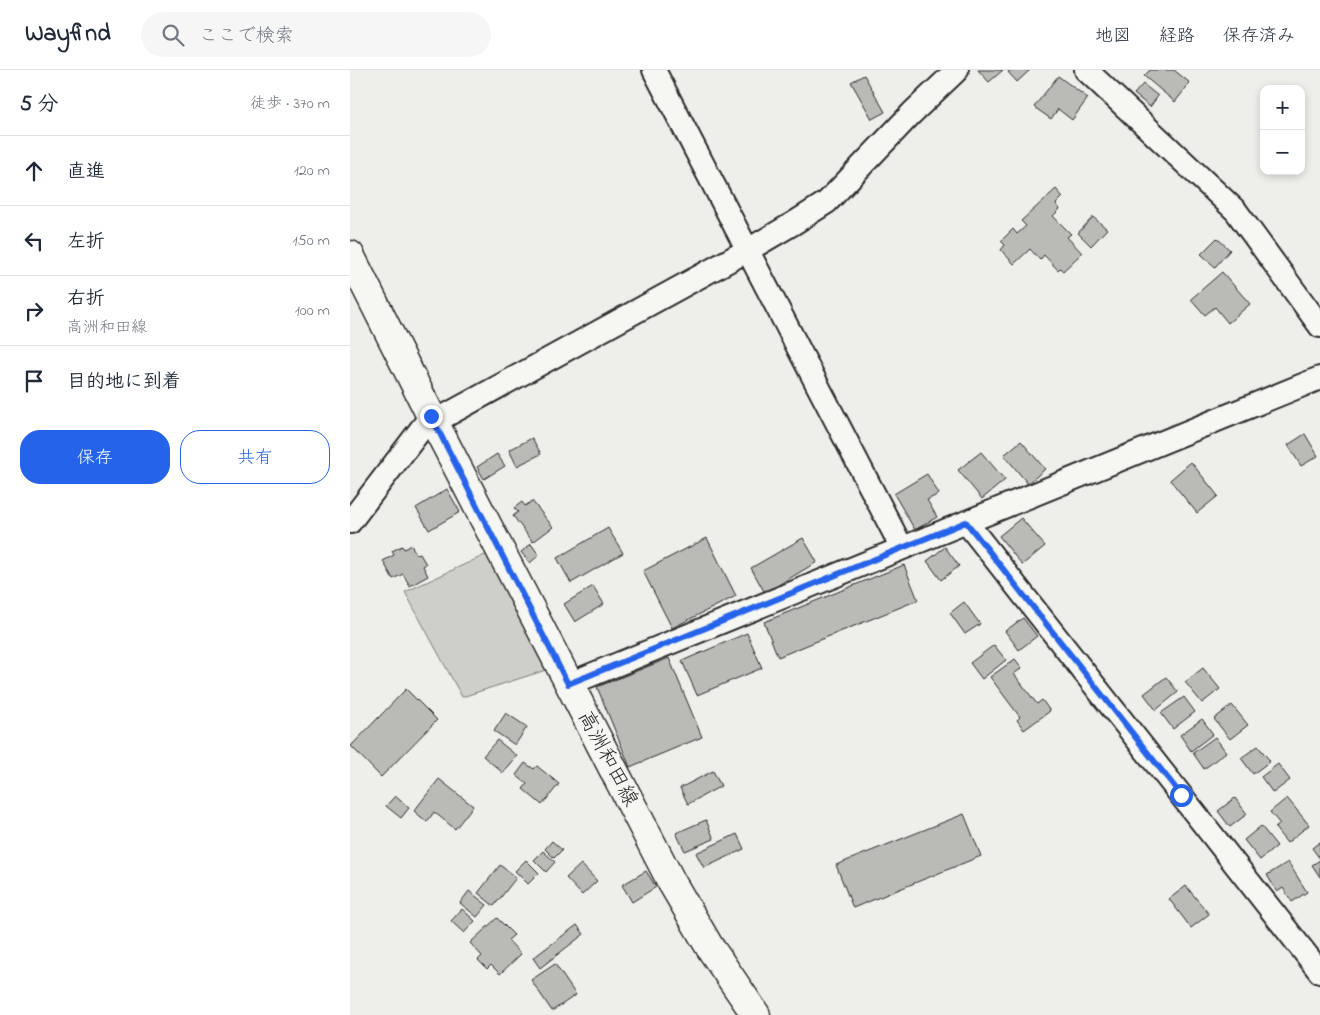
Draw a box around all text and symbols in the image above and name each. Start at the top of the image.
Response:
search box [141,12,491,57]
text: Wayfind [25,17,111,52]
icon: search [159,21,187,49]
text: ここで検索 [199,23,294,50]
text: 地図 [1095,24,1131,50]
text: 経路 [1159,24,1195,50]
text: 保存済み [1223,24,1295,50]
map controls [1260,85,1305,175]
button: + [1260,85,1305,130]
text: 5 分 [20,90,58,120]
text: 徒歩 · 370 m [250,92,330,116]
button: − [1260,130,1305,175]
icon: ahead [20,157,48,185]
text: 直進 [67,159,105,186]
text: 120 m [294,159,330,183]
icon: left [20,227,48,255]
text: 左折 [67,229,105,256]
text: 150 m [292,229,330,253]
text: 右折 [67,286,105,313]
icon: right [20,297,48,325]
text: 100 m [295,299,330,323]
text: 高洲和田線 [67,316,147,340]
icon: arrive [20,367,48,395]
text: 目的地に到着 [67,369,181,396]
route end [420,405,443,428]
button: 保存 [20,430,170,484]
button: 共有 [180,430,330,484]
street label: 高洲和田線 [569,706,645,812]
route start [1170,784,1193,807]

